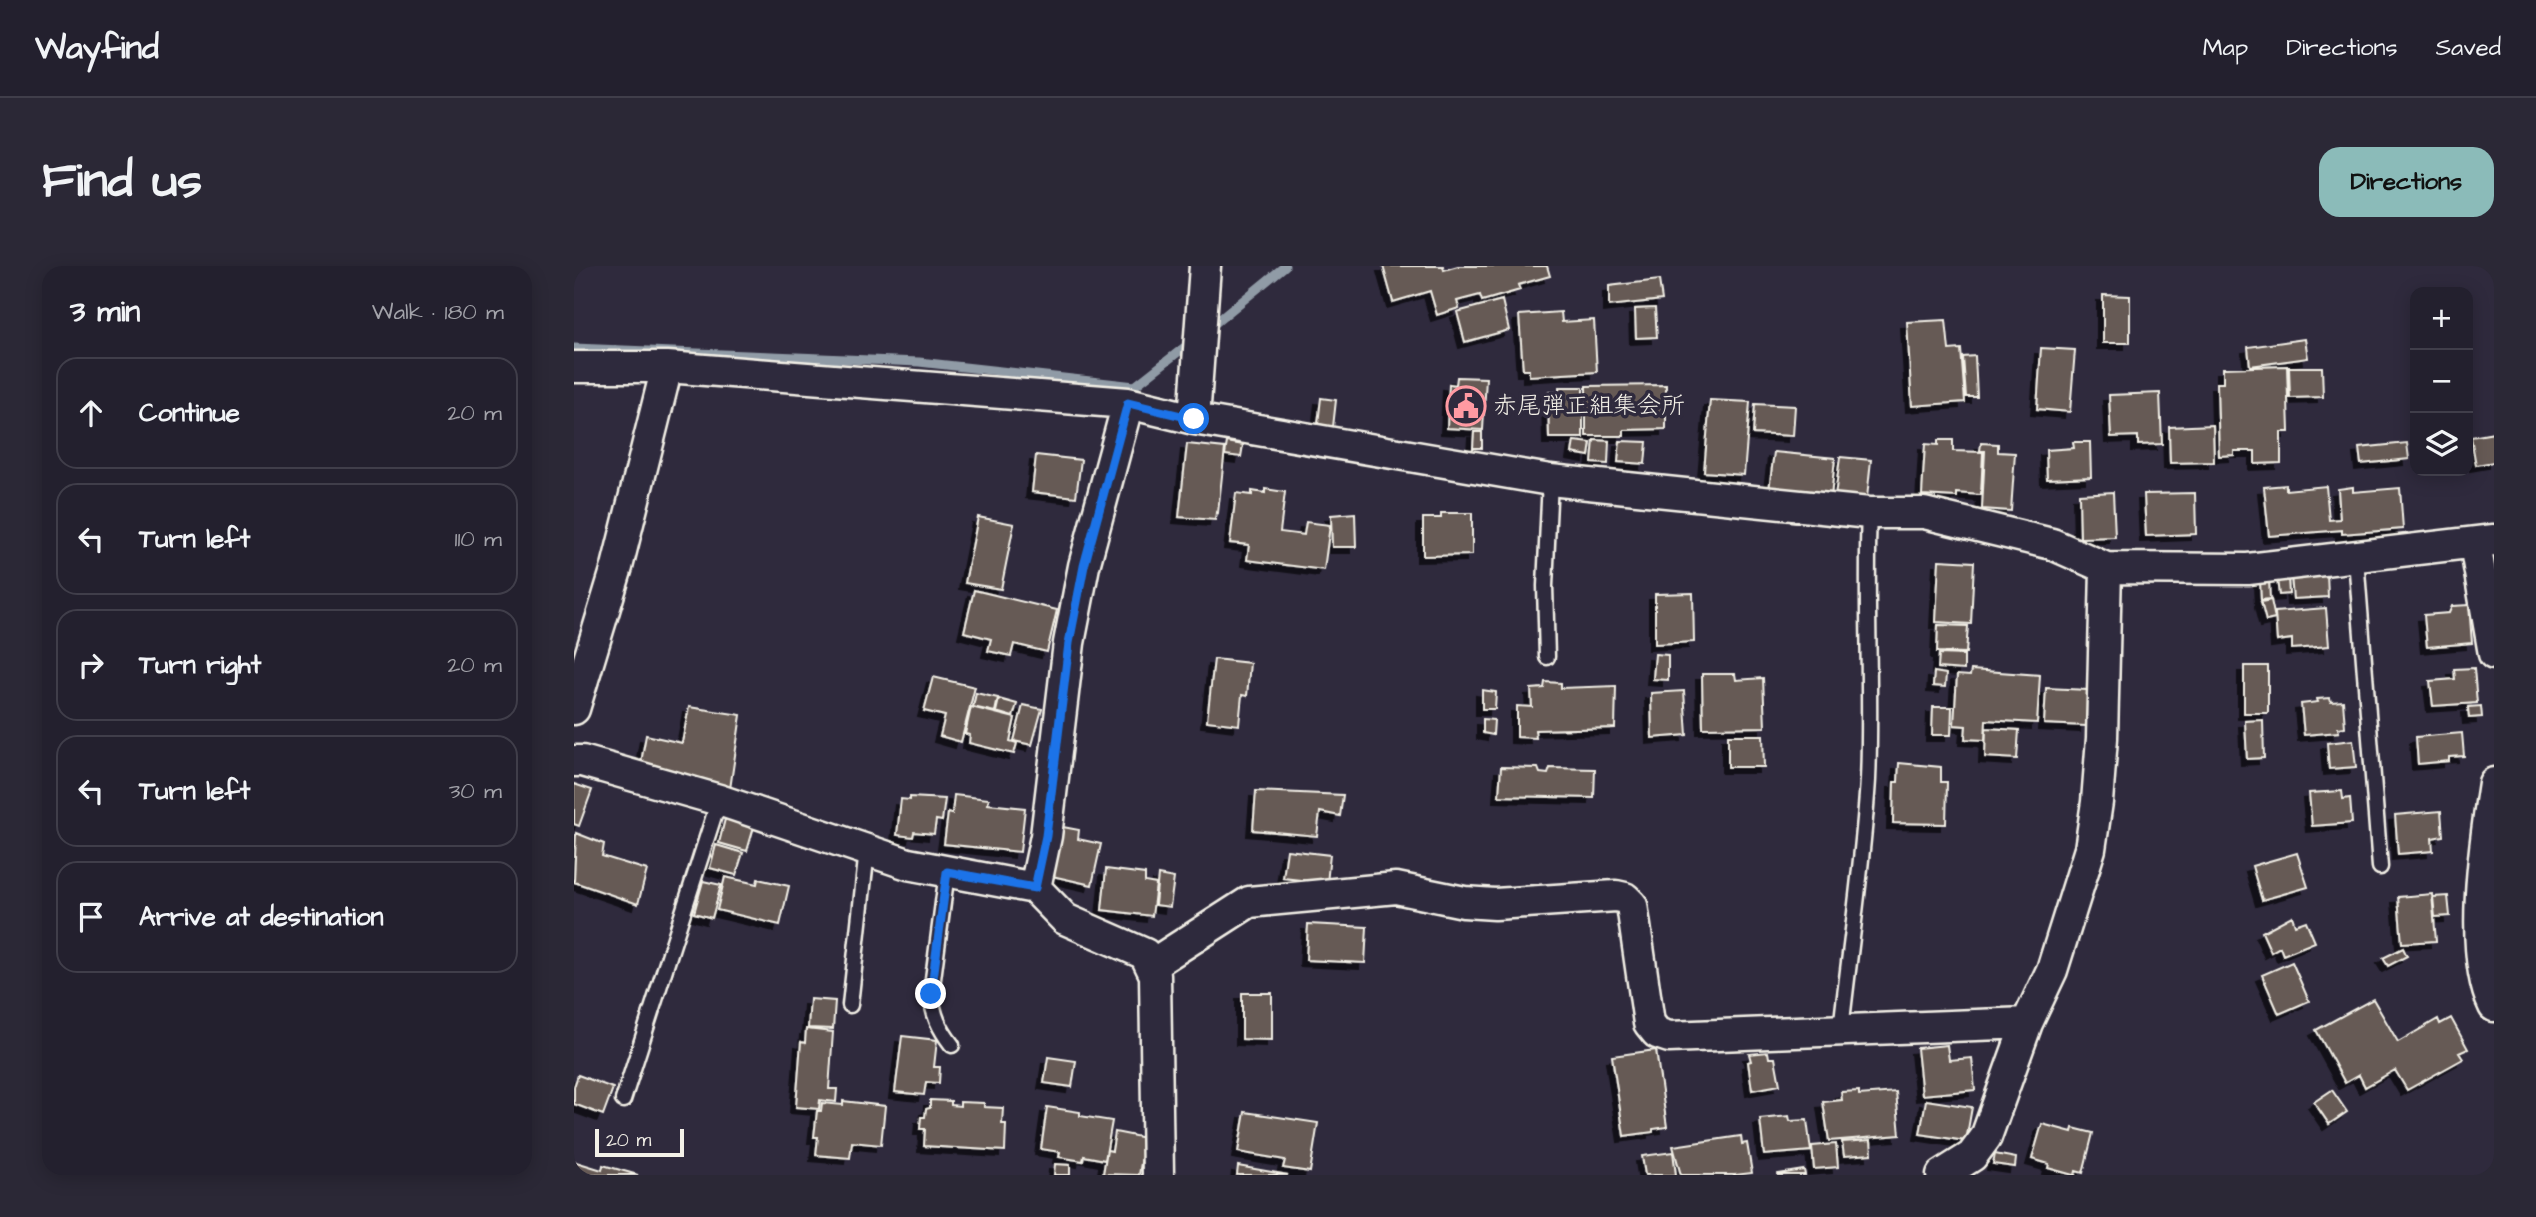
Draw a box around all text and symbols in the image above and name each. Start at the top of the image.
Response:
text: Wayfind [35,25,159,71]
text: Map [2203,31,2248,65]
text: Directions [2286,31,2398,65]
text: Saved [2436,31,2501,65]
button: Directions [2319,147,2494,217]
text: Find us [42,148,202,216]
map controls [2410,287,2473,476]
button: + [2410,287,2473,350]
text: 3 min [70,291,140,333]
text: Walk · 180 m [372,296,504,328]
button: − [2410,350,2473,413]
public building icon: 赤尾弾正組集会所 [1445,385,1487,427]
place label: 赤尾弾正組集会所 [1493,389,1685,423]
icon: ahead [72,394,110,432]
text: Continue [139,395,240,431]
text: 20 m [447,397,502,429]
route start [1178,403,1209,434]
button: layers [2410,413,2473,476]
icon: left [72,520,110,558]
text: Turn left [139,521,250,557]
text: 110 m [454,523,502,555]
icon: right [72,646,110,684]
text: Turn right [139,647,261,683]
text: 20 m [447,649,502,681]
icon: left [72,772,110,810]
text: Turn left [139,773,250,809]
text: 30 m [449,775,502,807]
icon: arrive [72,898,110,936]
text: Arrive at destination [139,899,384,935]
route end [915,978,946,1009]
scale bar [595,1126,684,1158]
text: 20 m [606,1127,651,1154]

